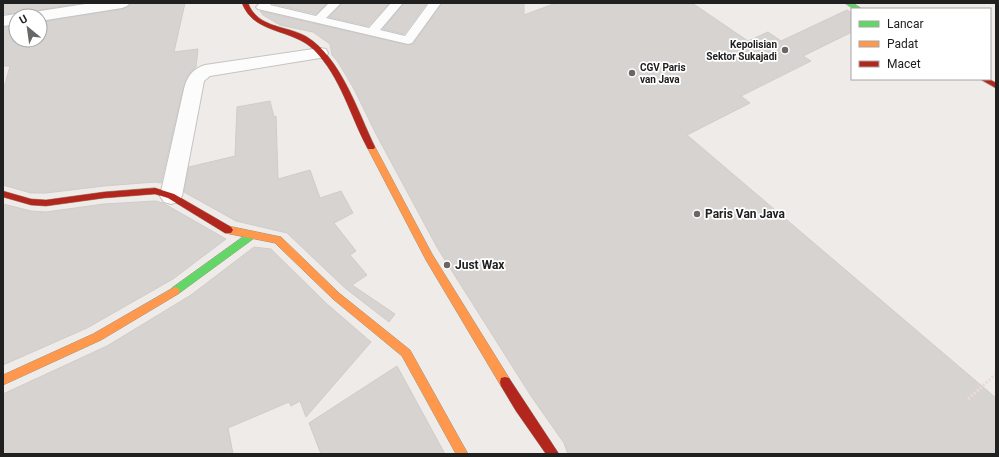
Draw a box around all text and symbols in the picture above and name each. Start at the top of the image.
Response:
north arrow [8,8,48,48]
legend [851,8,991,80]
text: U [17,12,30,27]
text: Lancar [887,17,924,31]
text: Padat [887,37,918,51]
place label: Kepolisian Sektor Sukajadi [706,39,777,62]
marker: Kepolisian Sektor Sukajadi [780,45,790,55]
text: Macet [887,57,921,71]
place label: CGV Paris van Java [640,62,686,85]
marker: CGV Paris van Java [627,68,637,78]
place label: Paris Van Java [705,207,786,221]
marker: Paris Van Java [692,209,702,219]
place label: Just Wax [455,258,505,272]
marker: Just Wax [442,260,452,270]

